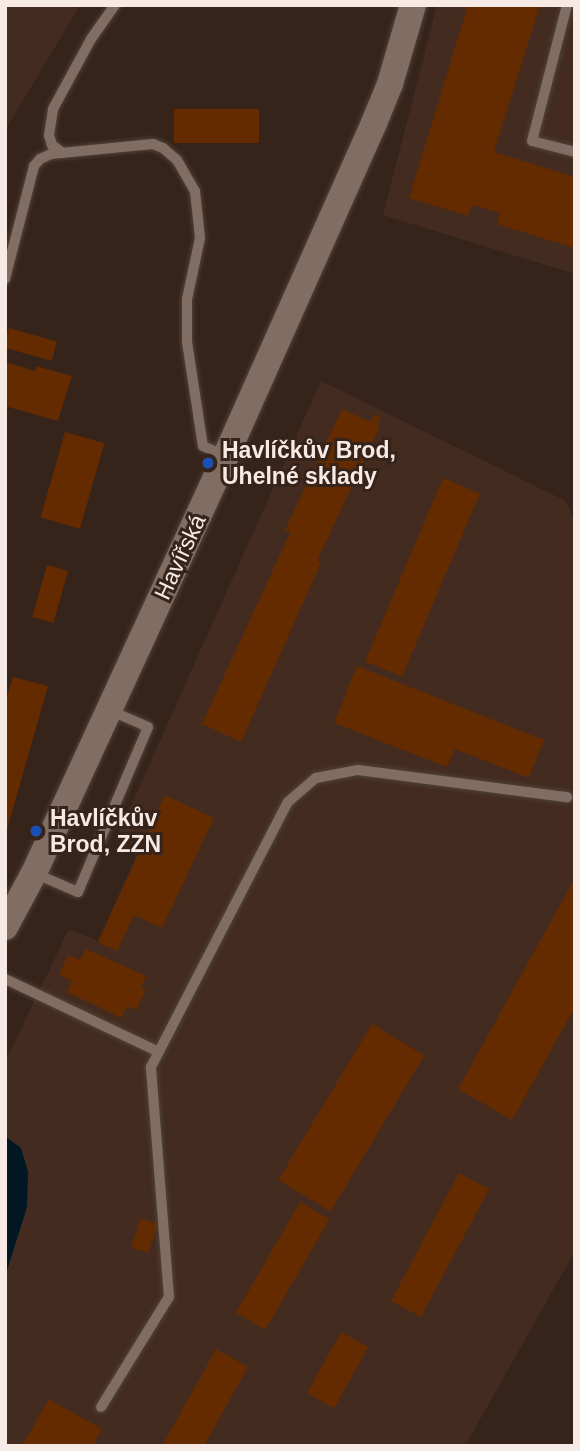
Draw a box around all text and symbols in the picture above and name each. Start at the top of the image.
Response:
place label: Havlíčkův Brod, Uhelné sklady [222,436,396,490]
marker: Havlíčkův Brod, Uhelné sklady [200,455,216,471]
street label: Havířská [148,510,212,604]
place label: Havlíčkův Brod, ZZN [50,804,161,858]
marker: Havlíčkův Brod, ZZN [28,823,44,839]

